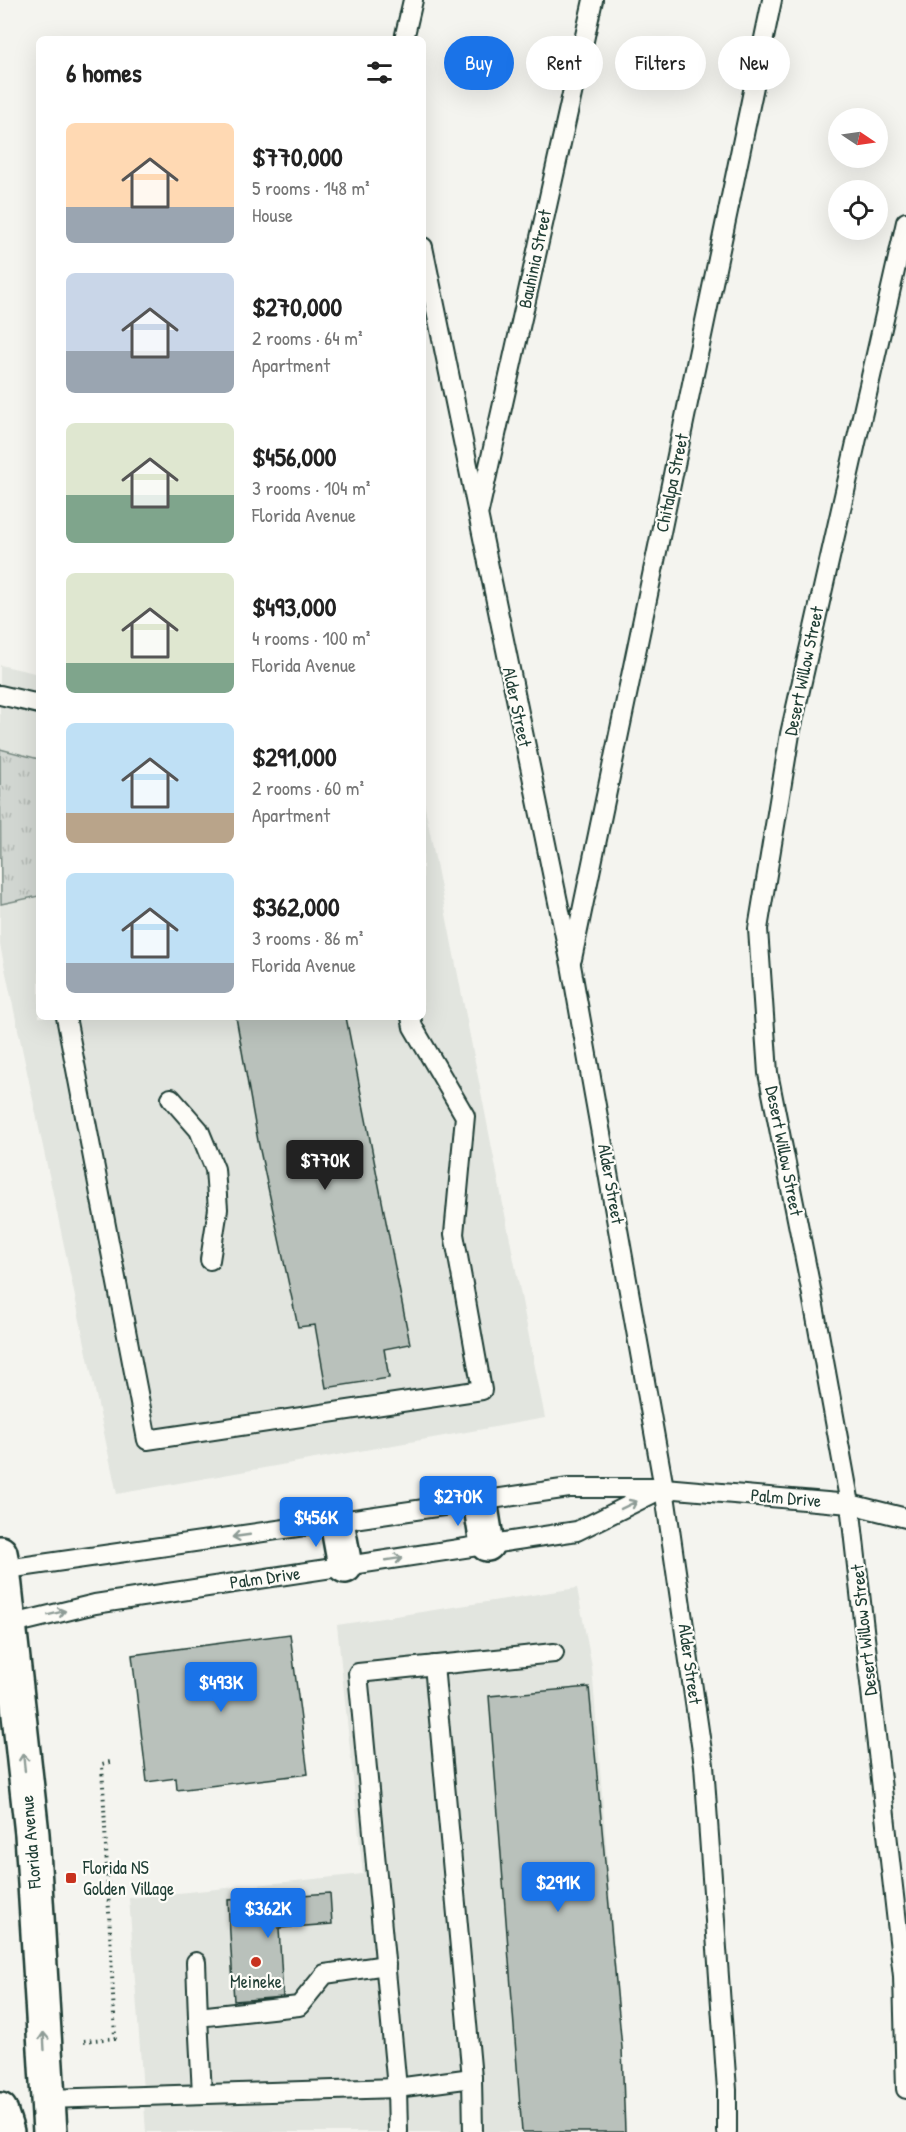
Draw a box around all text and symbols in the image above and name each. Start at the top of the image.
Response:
chip: Buy [444,36,514,90]
chip: Rent [526,36,603,90]
chip: Filters [615,36,706,90]
chip: New [718,36,790,90]
text: 6 homes [66,55,142,90]
icon: filters [363,56,396,89]
north arrow [828,108,888,168]
map controls [828,108,888,240]
text: $770,000 [252,139,343,174]
icon: home [114,147,186,219]
text: 5 rooms · 148 m² [252,174,370,201]
button: locate [828,180,888,240]
text: House [252,201,293,228]
street label: Bauhinia Street [512,206,557,311]
text: $270,000 [252,289,342,324]
icon: home [114,297,186,369]
text: 2 rooms · 64 m² [252,324,363,351]
text: Apartment [252,351,330,378]
street label: Chitalpa Street [649,430,694,535]
text: $456,000 [252,439,337,474]
icon: home [114,447,186,519]
text: 3 rooms · 104 m² [252,474,370,501]
text: Florida Avenue [252,501,356,528]
text: $493,000 [252,589,336,624]
icon: home [114,597,186,669]
street label: Desert Willow Street [778,603,830,738]
text: 4 rooms · 100 m² [252,624,370,651]
text: Florida Avenue [252,651,356,678]
street label: Alder Street [497,665,538,750]
text: $291,000 [252,739,337,774]
icon: home [114,747,186,819]
text: 2 rooms · 60 m² [252,774,364,801]
text: Apartment [252,801,330,828]
text: $362,000 [252,889,340,924]
icon: home [114,897,186,969]
text: 3 rooms · 86 m² [252,924,363,951]
text: Florida Avenue [252,951,356,978]
street label: Desert Willow Street [760,1084,809,1219]
pin: $770K [283,1140,367,1191]
street label: Alder Street [592,1142,631,1227]
text: $770K [300,1146,350,1173]
pin: $270K [416,1476,500,1527]
text: $270K [434,1482,482,1509]
street label: Palm Drive [750,1482,822,1513]
pin: $456K [274,1497,358,1548]
one-way arrow [620,1498,638,1510]
text: $456K [294,1503,338,1530]
one-way arrow [232,1531,251,1542]
one-way arrow [384,1553,404,1564]
street label: Palm Drive [228,1560,302,1595]
street label: Desert Willow Street [844,1563,883,1697]
one-way arrow [47,1607,66,1619]
street label: Alder Street [672,1622,709,1706]
pin: $493K [179,1662,263,1713]
text: $493K [199,1668,243,1695]
one-way arrow [18,1753,29,1773]
street label: Florida Avenue [14,1794,47,1891]
place label: Florida NS Golden Village [82,1855,174,1901]
pin: $291K [516,1862,600,1913]
text: $291K [536,1868,580,1895]
marker: Florida NS Golden Village [64,1871,78,1885]
pin: $362K [226,1888,310,1939]
text: $362K [245,1894,291,1921]
marker: Meineke [249,1955,263,1969]
place label: Meineke [230,1969,282,1994]
one-way arrow [38,2031,49,2051]

